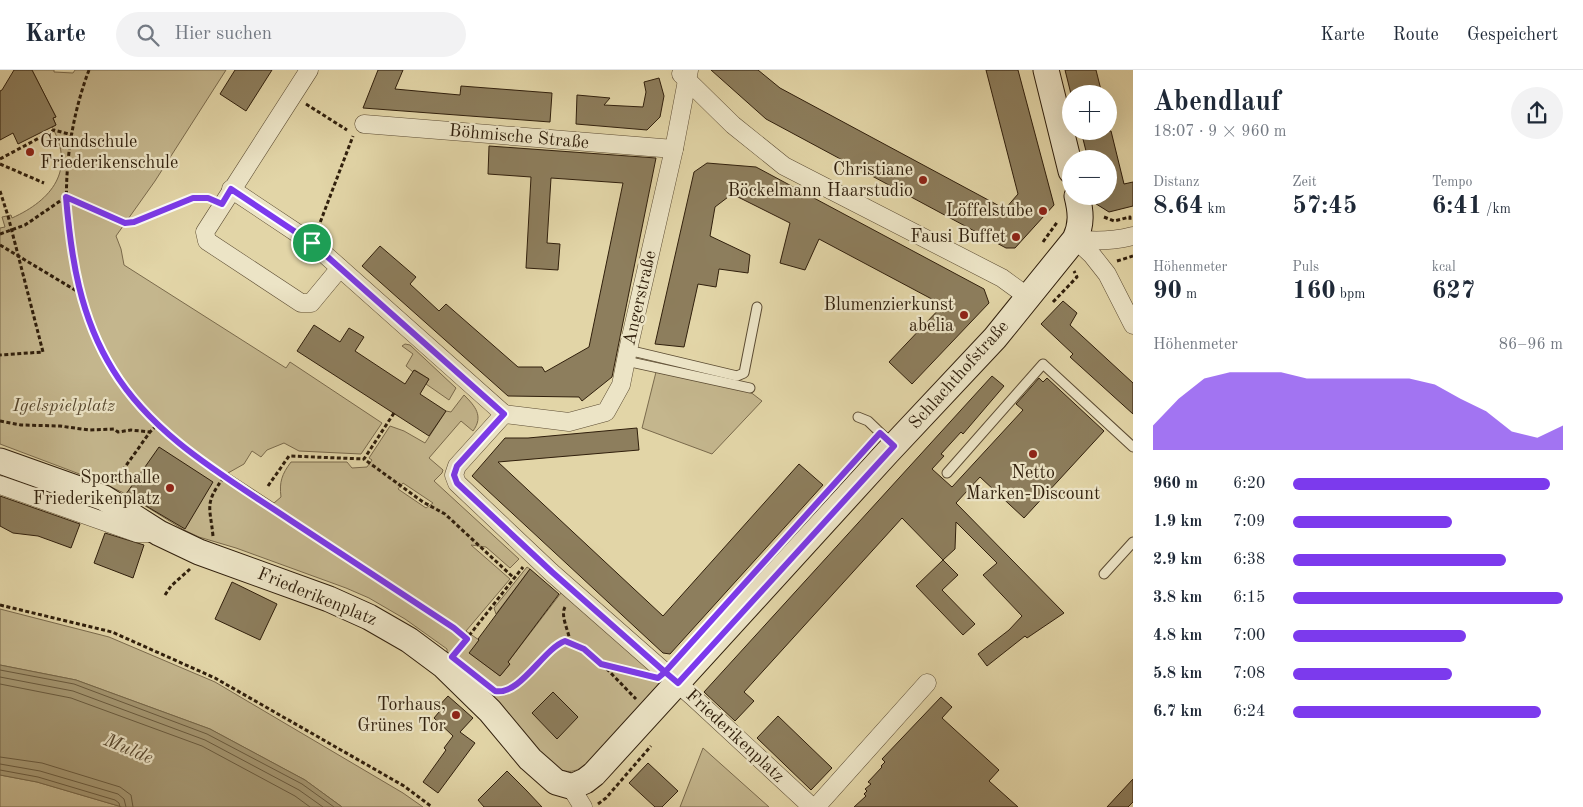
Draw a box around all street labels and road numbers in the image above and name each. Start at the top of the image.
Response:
street label: Böhmische Straße [448,122,590,152]
street label: Angerstraße [620,249,660,347]
street label: Schlachthofstraße [906,317,1012,433]
street label: Friederikenplatz [255,565,379,629]
street label: Friederikenplatz [682,686,788,786]

